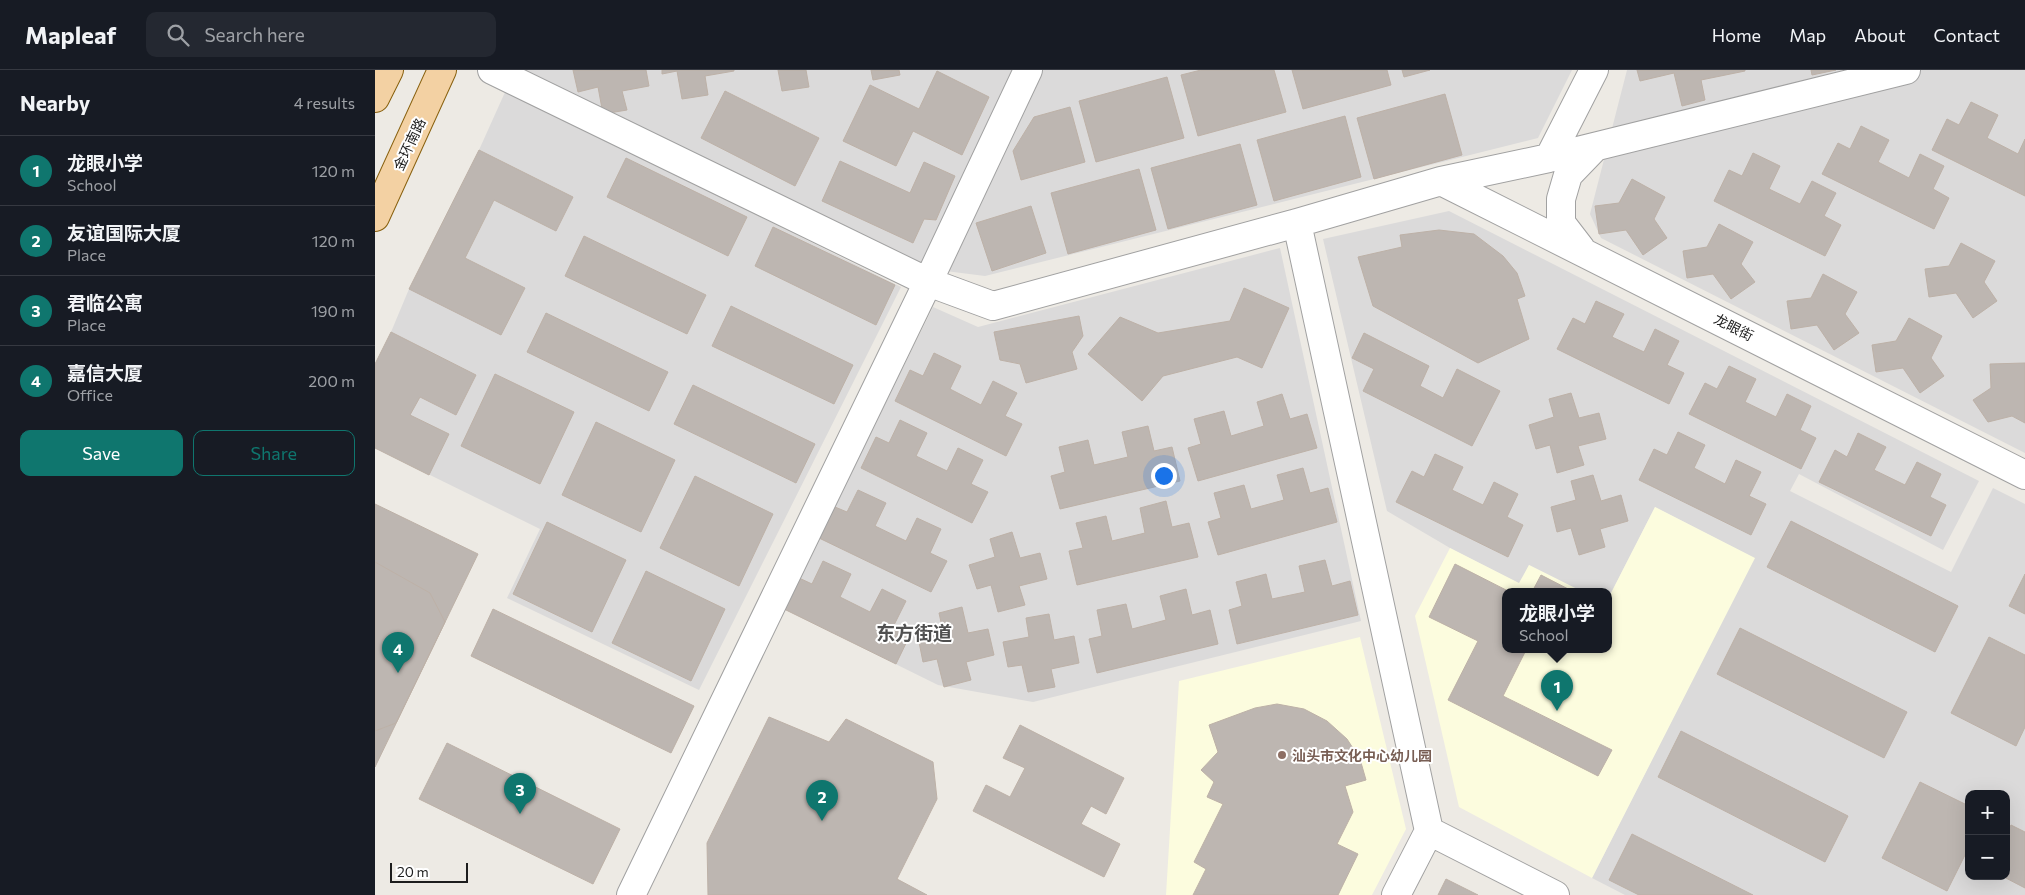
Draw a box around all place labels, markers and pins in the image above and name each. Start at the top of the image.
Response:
pin: 4 [382,632,414,673]
pin: 1 [1541,670,1573,711]
place label: 汕头市文化中心幼儿园 [1292,747,1432,764]
marker: 汕头市文化中心幼儿园 [1276,749,1288,761]
pin: 3 [504,773,536,814]
pin: 2 [806,780,838,821]

